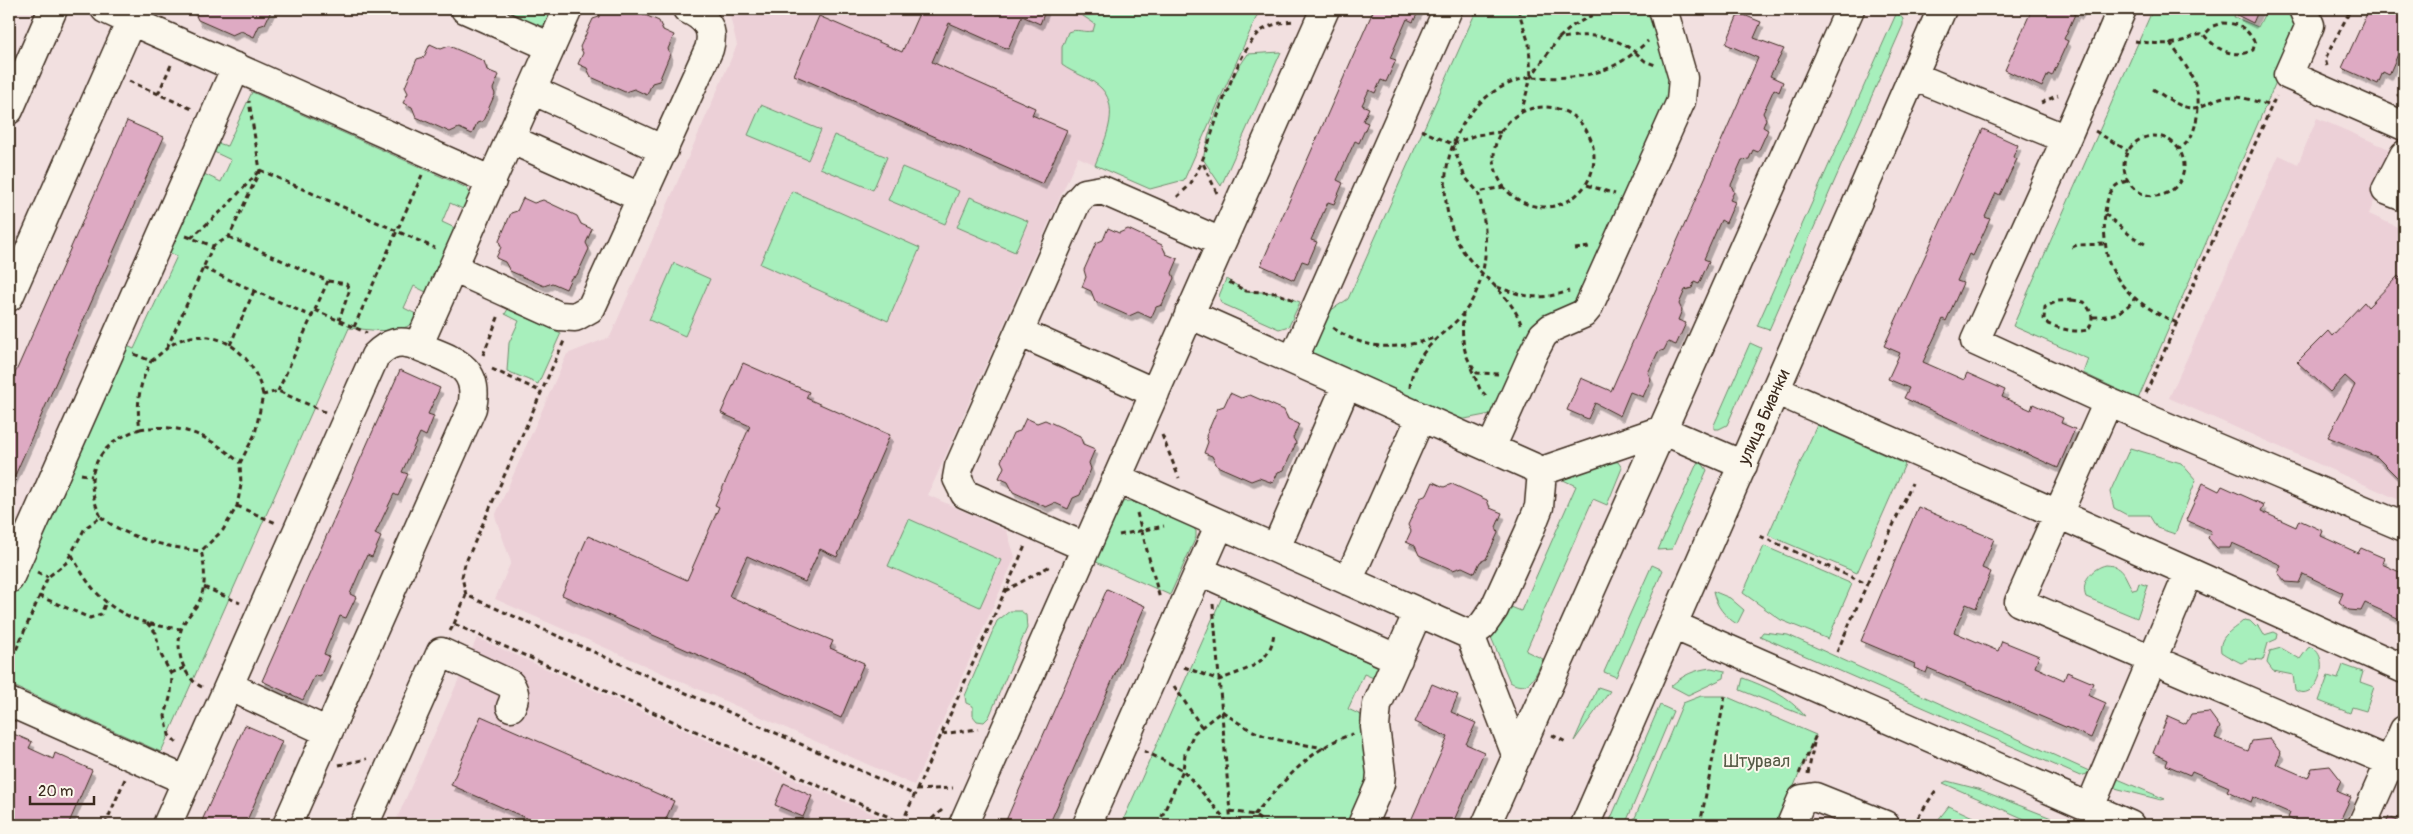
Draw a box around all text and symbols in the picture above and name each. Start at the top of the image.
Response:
street label: улица Бианки [1732,366,1795,469]
park label: Штурвал [1724,750,1790,773]
scale bar [30,774,94,806]
text: 20 m [38,782,73,801]

